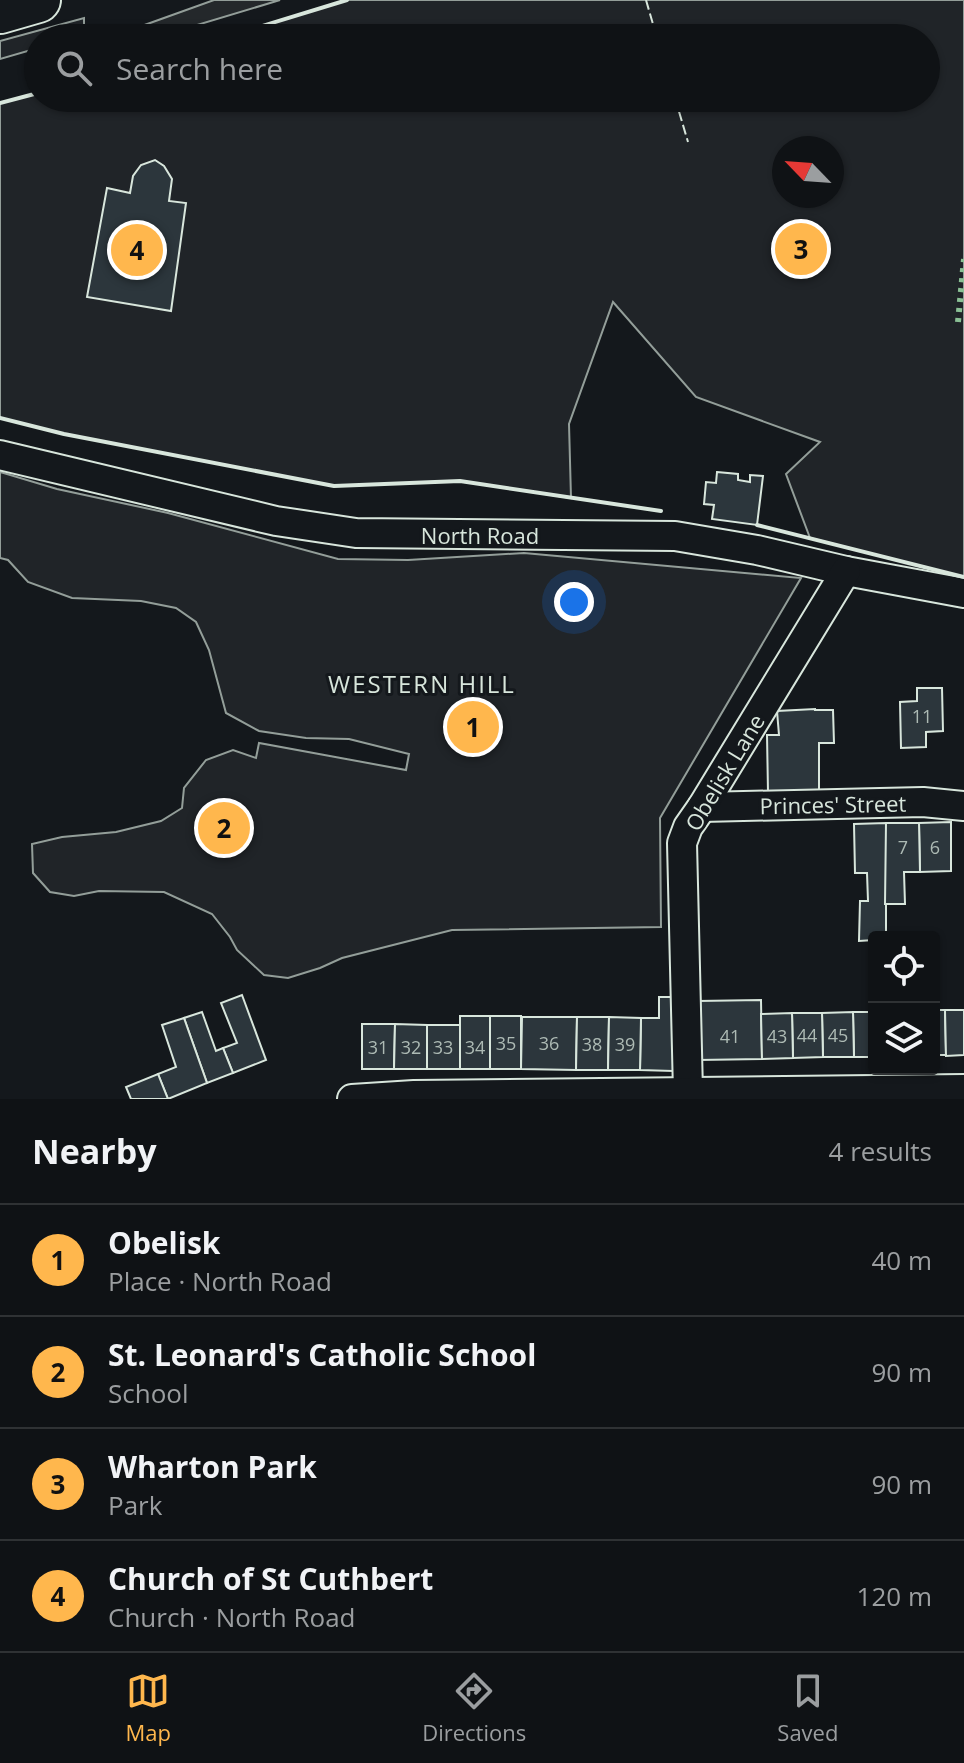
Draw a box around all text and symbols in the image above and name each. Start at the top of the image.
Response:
search box [24,24,940,112]
icon: search [52,46,96,90]
text: Search here [116,48,283,89]
north arrow [772,136,844,208]
pin: 3 [775,219,827,279]
pin: 4 [111,220,163,280]
street label: North Road [421,520,539,550]
your location [554,582,594,622]
district label: WESTERN HILL [328,667,516,700]
pin: 1 [447,697,499,757]
house number: 11 [912,704,932,728]
street label: Obelisk Lane [677,708,771,836]
street label: Princes' Street [759,788,907,820]
pin: 2 [198,798,250,858]
house number: 7 [898,835,908,859]
house number: 6 [930,835,940,859]
map controls [868,931,940,1075]
button: locate [868,931,940,1003]
button: layers [868,1003,940,1075]
house number: 44 [797,1023,817,1047]
house number: 45 [828,1023,848,1047]
house number: 41 [720,1024,740,1048]
house number: 43 [767,1024,787,1048]
house number: 35 [496,1031,516,1055]
house number: 36 [539,1031,559,1055]
house number: 38 [582,1032,602,1056]
house number: 39 [615,1032,635,1056]
house number: 31 [368,1035,388,1059]
house number: 32 [401,1035,421,1059]
house number: 33 [433,1035,453,1059]
house number: 34 [465,1035,485,1059]
text: Nearby [32,1128,157,1174]
text: 4 results [829,1133,932,1169]
text: Obelisk [108,1222,220,1263]
text: 1 [51,1242,65,1278]
text: 40 m [871,1242,932,1278]
text: Place · North Road [108,1263,332,1299]
text: St. Leonard's Catholic School [108,1334,536,1375]
text: 2 [51,1354,65,1390]
text: 90 m [871,1354,932,1390]
text: School [108,1375,189,1411]
text: Wharton Park [108,1446,317,1487]
text: 3 [51,1466,65,1502]
text: 90 m [871,1466,932,1502]
text: Park [108,1487,162,1523]
text: Church of St Cuthbert [108,1558,433,1599]
text: 4 [51,1578,65,1614]
text: 120 m [857,1578,932,1614]
text: Church · North Road [108,1599,355,1635]
tab: Map [126,1669,171,1747]
tab: Directions [422,1669,526,1747]
tab: Saved [777,1669,838,1747]

